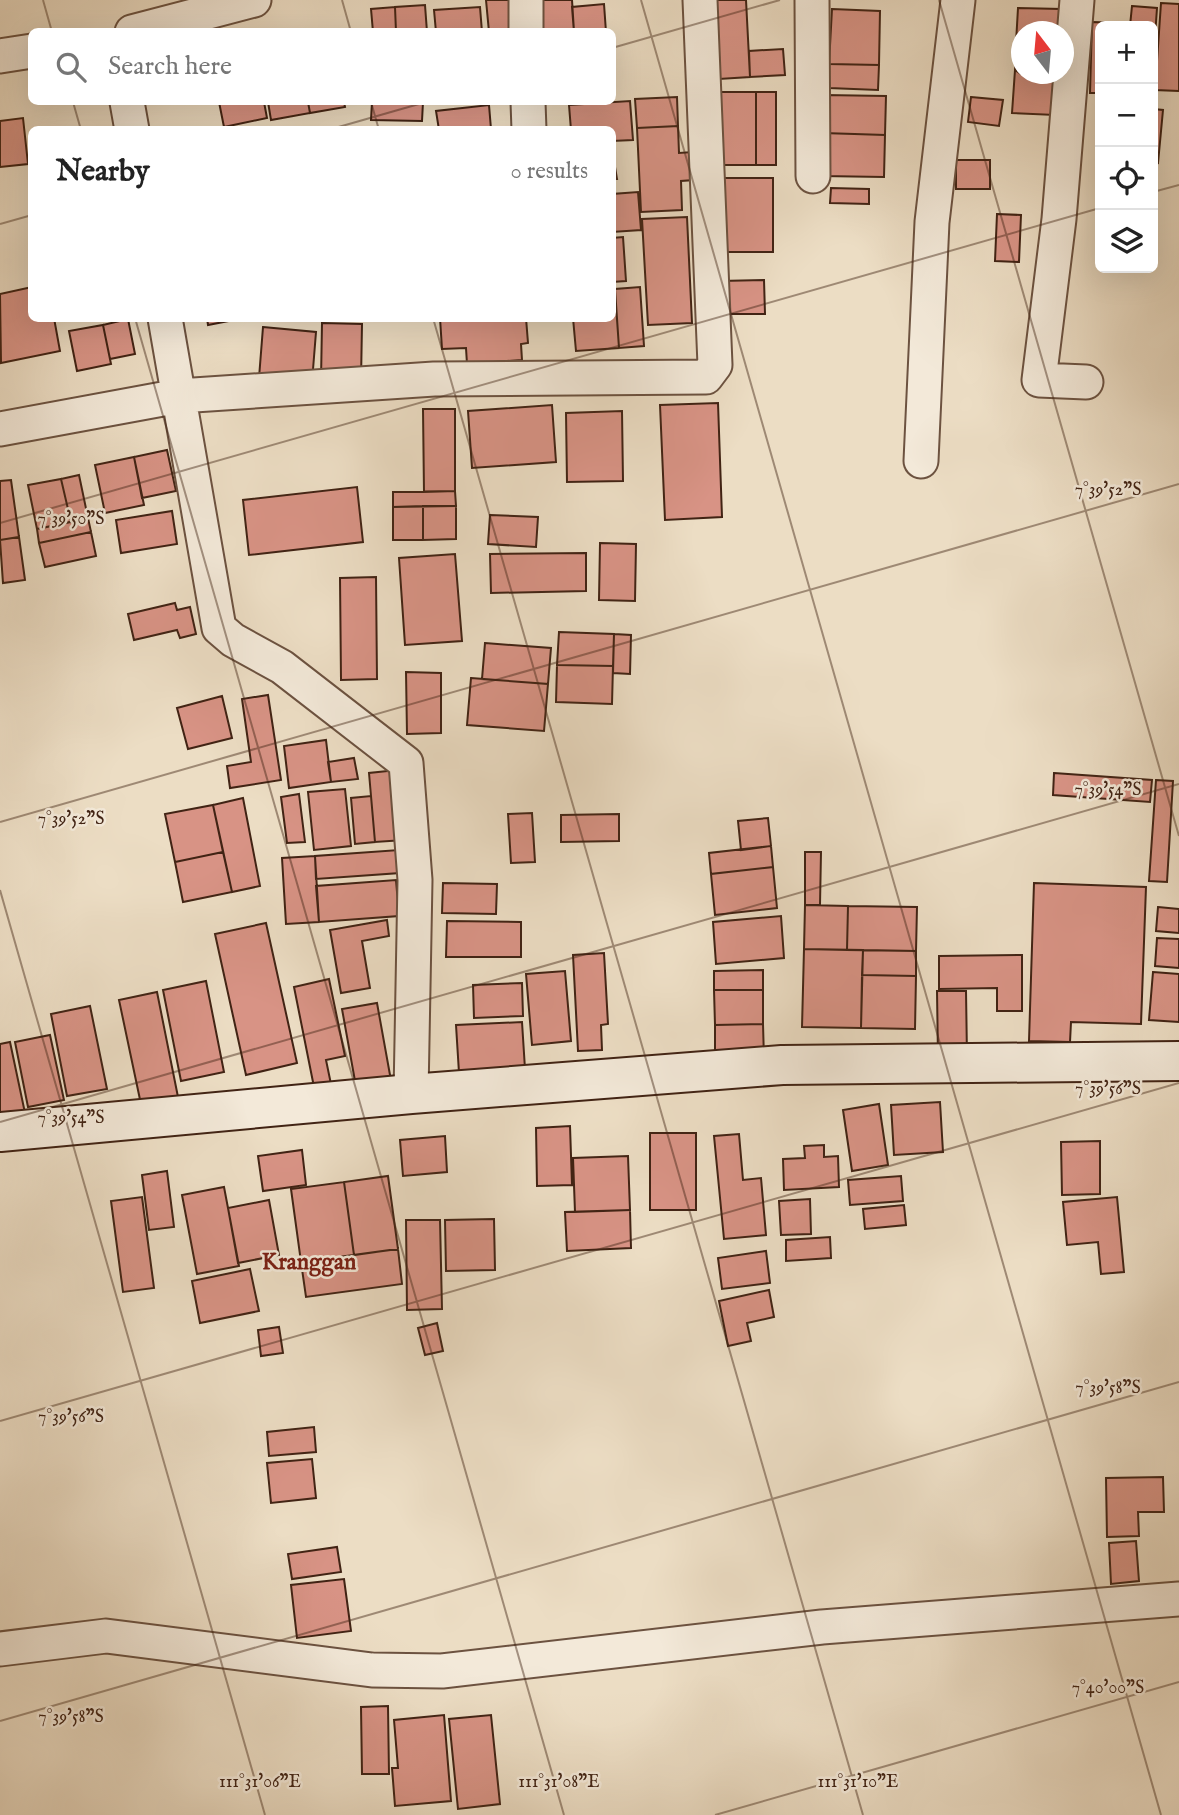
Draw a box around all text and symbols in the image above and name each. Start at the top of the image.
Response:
north arrow [1011,21,1074,84]
map controls [1095,21,1158,273]
button: + [1095,21,1158,84]
search box [28,28,616,105]
icon: search [52,48,90,86]
text: Search here [108,50,232,83]
button: − [1095,84,1158,147]
button: locate [1095,147,1158,210]
text: Nearby [56,153,149,191]
text: 0 results [510,157,588,186]
button: layers [1095,210,1158,273]
text: 7°39'52"S [1075,479,1141,502]
text: 7°39'50"S [37,508,105,531]
text: 7°39'54"S [1074,779,1142,802]
text: 7°39'52"S [38,808,104,831]
text: 7°39'56"S [1075,1078,1141,1101]
text: 7°39'54"S [37,1107,105,1130]
district label: Kranggan [262,1248,357,1277]
text: 7°39'58"S [1075,1377,1141,1400]
text: 7°39'56"S [38,1406,104,1429]
text: 7°40'00"S [1072,1677,1144,1700]
text: 7°39'58"S [38,1706,104,1729]
text: 111°31'06"E [219,1771,301,1794]
text: 111°31'08"E [518,1771,600,1794]
text: 111°31'10"E [817,1771,899,1794]

